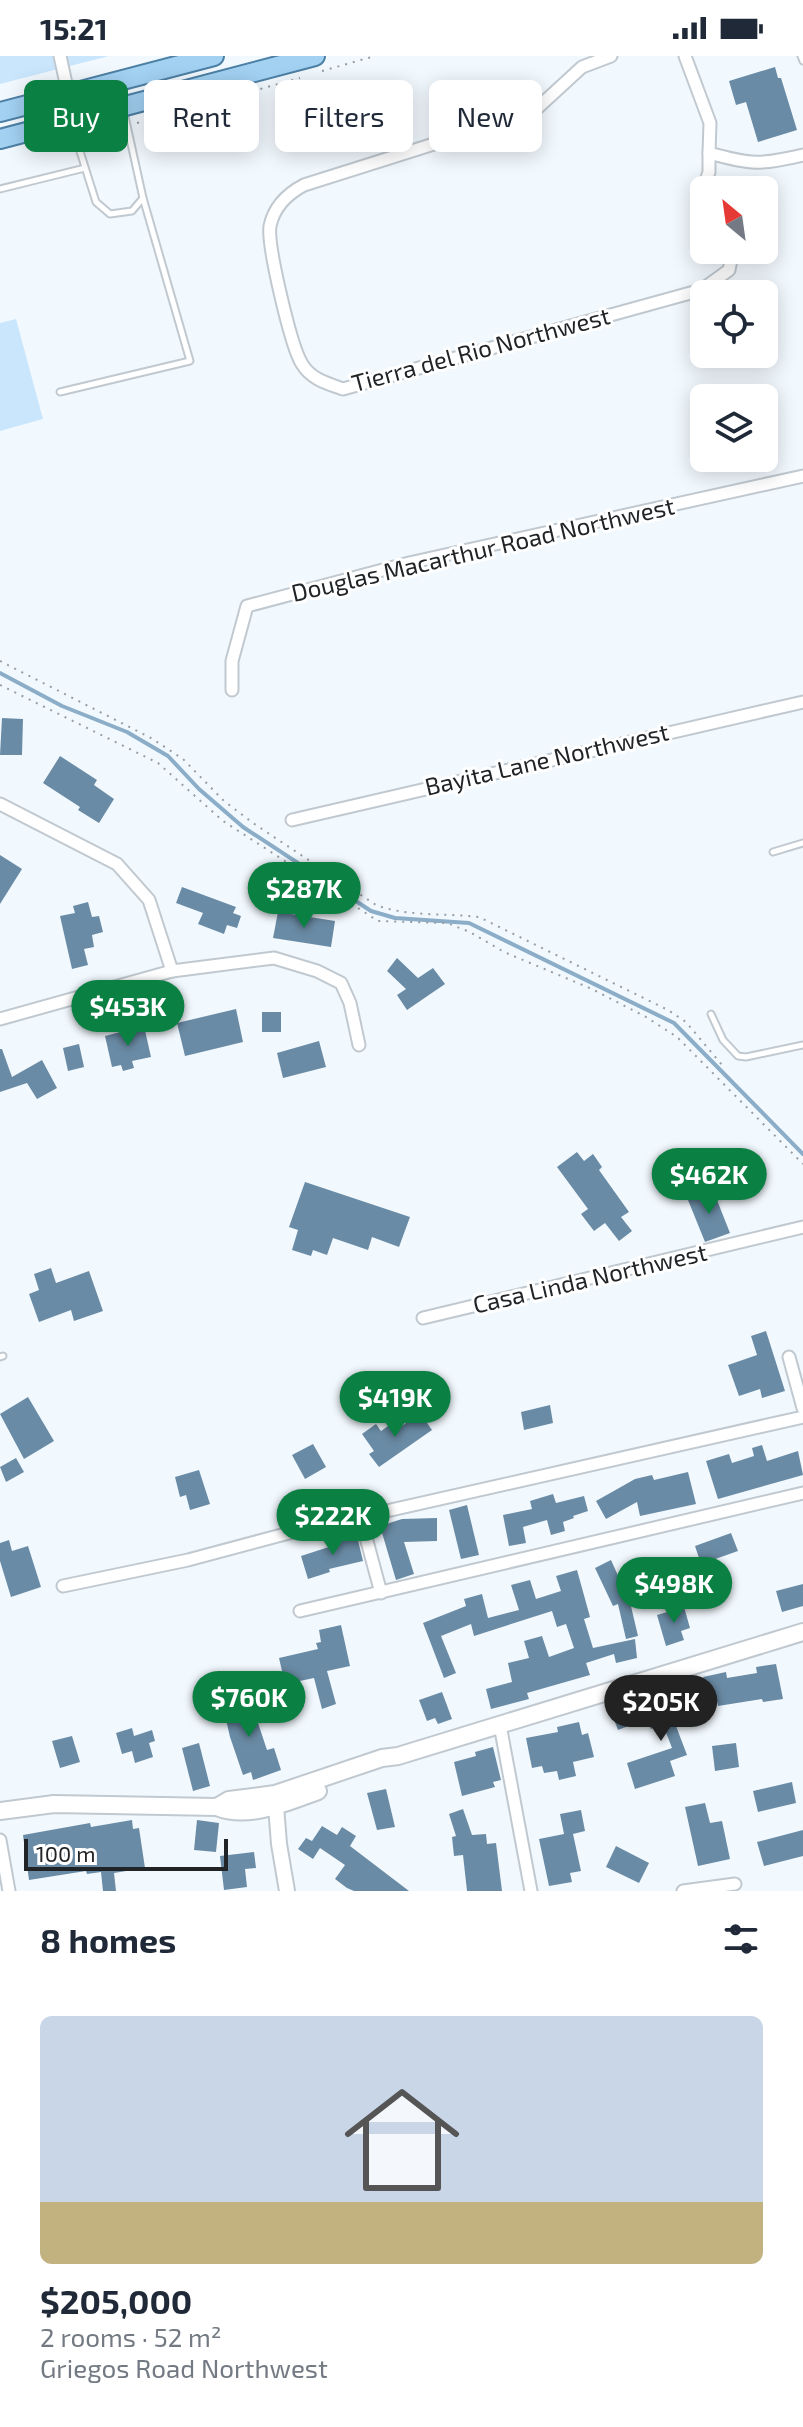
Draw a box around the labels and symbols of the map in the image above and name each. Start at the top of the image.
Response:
north arrow [690,176,778,264]
street label: Tierra del Rio Northwest [348,300,613,397]
street label: Douglas Macarthur Road Northwest [288,490,677,607]
street label: Bayita Lane Northwest [422,716,671,801]
pin: $287K [248,862,360,930]
pin: $453K [72,980,184,1048]
pin: $462K [653,1148,765,1216]
street label: Casa Linda Northwest [470,1236,709,1319]
pin: $419K [339,1371,451,1439]
pin: $222K [277,1489,389,1557]
pin: $498K [618,1557,730,1625]
pin: $760K [193,1671,305,1739]
pin: $205K [605,1675,717,1743]
scale bar [24,1835,228,1871]

